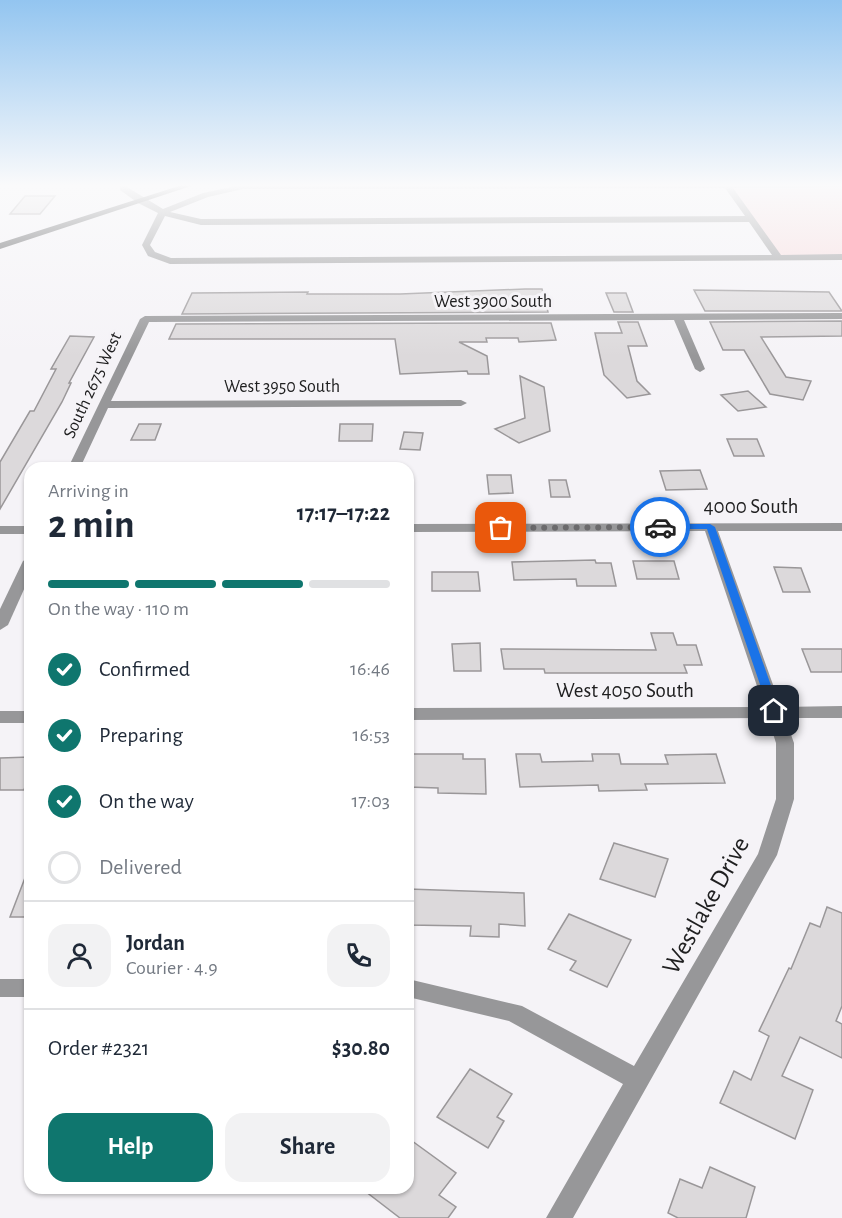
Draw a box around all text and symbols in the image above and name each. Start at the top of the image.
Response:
street label: West 3900 South [434,293,552,311]
street label: South 2675 West [60,329,125,441]
street label: West 3950 South [224,378,340,396]
text: Arriving in [48,481,129,501]
street label: 4000 South [704,496,798,517]
courier [630,497,690,557]
text: 17:17–17:22 [297,502,390,524]
pin [475,502,526,553]
text: 2 min [48,506,135,545]
icon: bag [484,511,517,544]
icon: car [644,511,677,544]
text: On the way · 110 m [48,599,189,619]
icon: check [48,653,81,686]
text: Confirmed [99,658,190,680]
text: 16:46 [350,659,390,679]
street label: West 4050 South [556,680,694,701]
pin [748,685,799,736]
icon: home [757,694,790,727]
icon: check [48,719,81,752]
text: Preparing [99,724,183,746]
text: 16:53 [353,725,390,745]
icon: check [48,785,81,818]
text: On the way [99,790,194,812]
text: 17:03 [351,791,390,811]
street label: Westlake Drive [658,833,754,978]
text: Delivered [99,856,182,878]
button: person [48,924,111,987]
button: phone [327,924,390,987]
text: Jordan [126,932,185,954]
text: Courier · 4.9 [126,958,218,978]
text: Order #2321 [48,1037,149,1059]
text: $30.80 [332,1037,390,1059]
button: Help [48,1113,213,1182]
button: Share [225,1113,390,1182]

